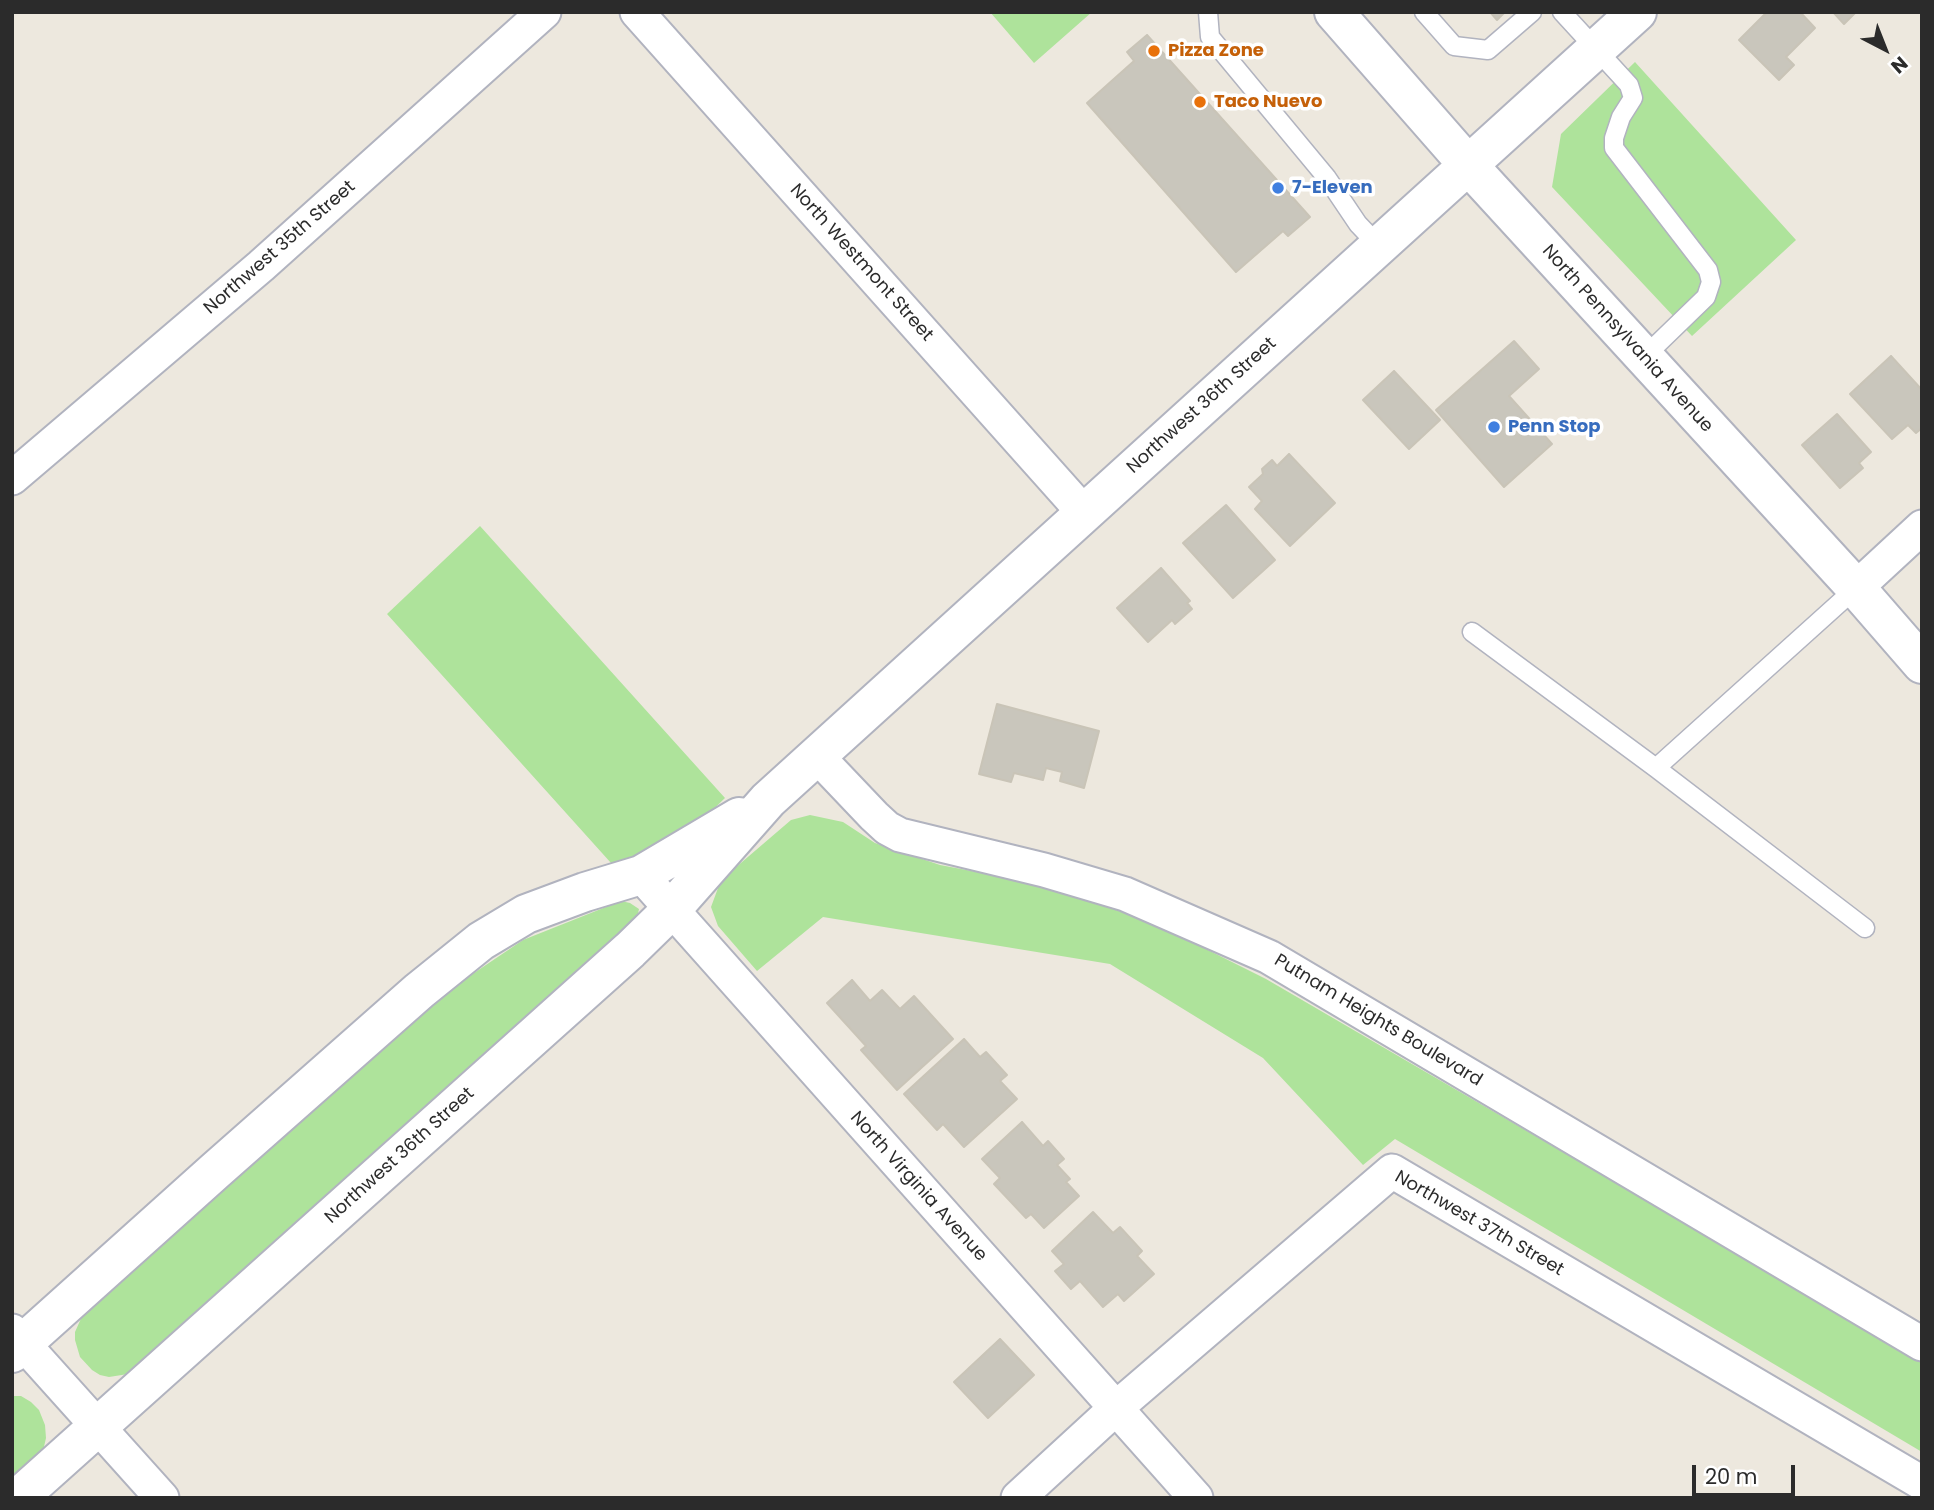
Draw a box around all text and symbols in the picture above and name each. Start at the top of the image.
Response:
north arrow [1850,14,1920,84]
place label: Pizza Zone [1168,40,1264,62]
marker: Pizza Zone [1146,43,1162,59]
text: N [1885,50,1914,80]
place label: Taco Nuevo [1214,91,1323,113]
marker: Taco Nuevo [1192,94,1208,110]
street label: Northwest 35th Street [200,176,360,320]
place label: 7-Eleven [1292,177,1373,199]
street label: North Westmont Street [785,180,937,346]
marker: 7-Eleven [1270,180,1286,196]
street label: North Pennsylvania Avenue [1537,241,1717,437]
street label: Northwest 36th Street [1123,333,1281,479]
place label: Penn Stop [1508,416,1600,438]
marker: Penn Stop [1486,419,1502,435]
street label: Putnam Heights Boulevard [1270,950,1486,1092]
street label: Northwest 36th Street [321,1083,479,1229]
street label: North Virginia Avenue [845,1108,991,1266]
street label: Northwest 37th Street [1391,1167,1567,1281]
scale bar [1696,1450,1799,1494]
text: 20 m [1705,1462,1758,1491]

